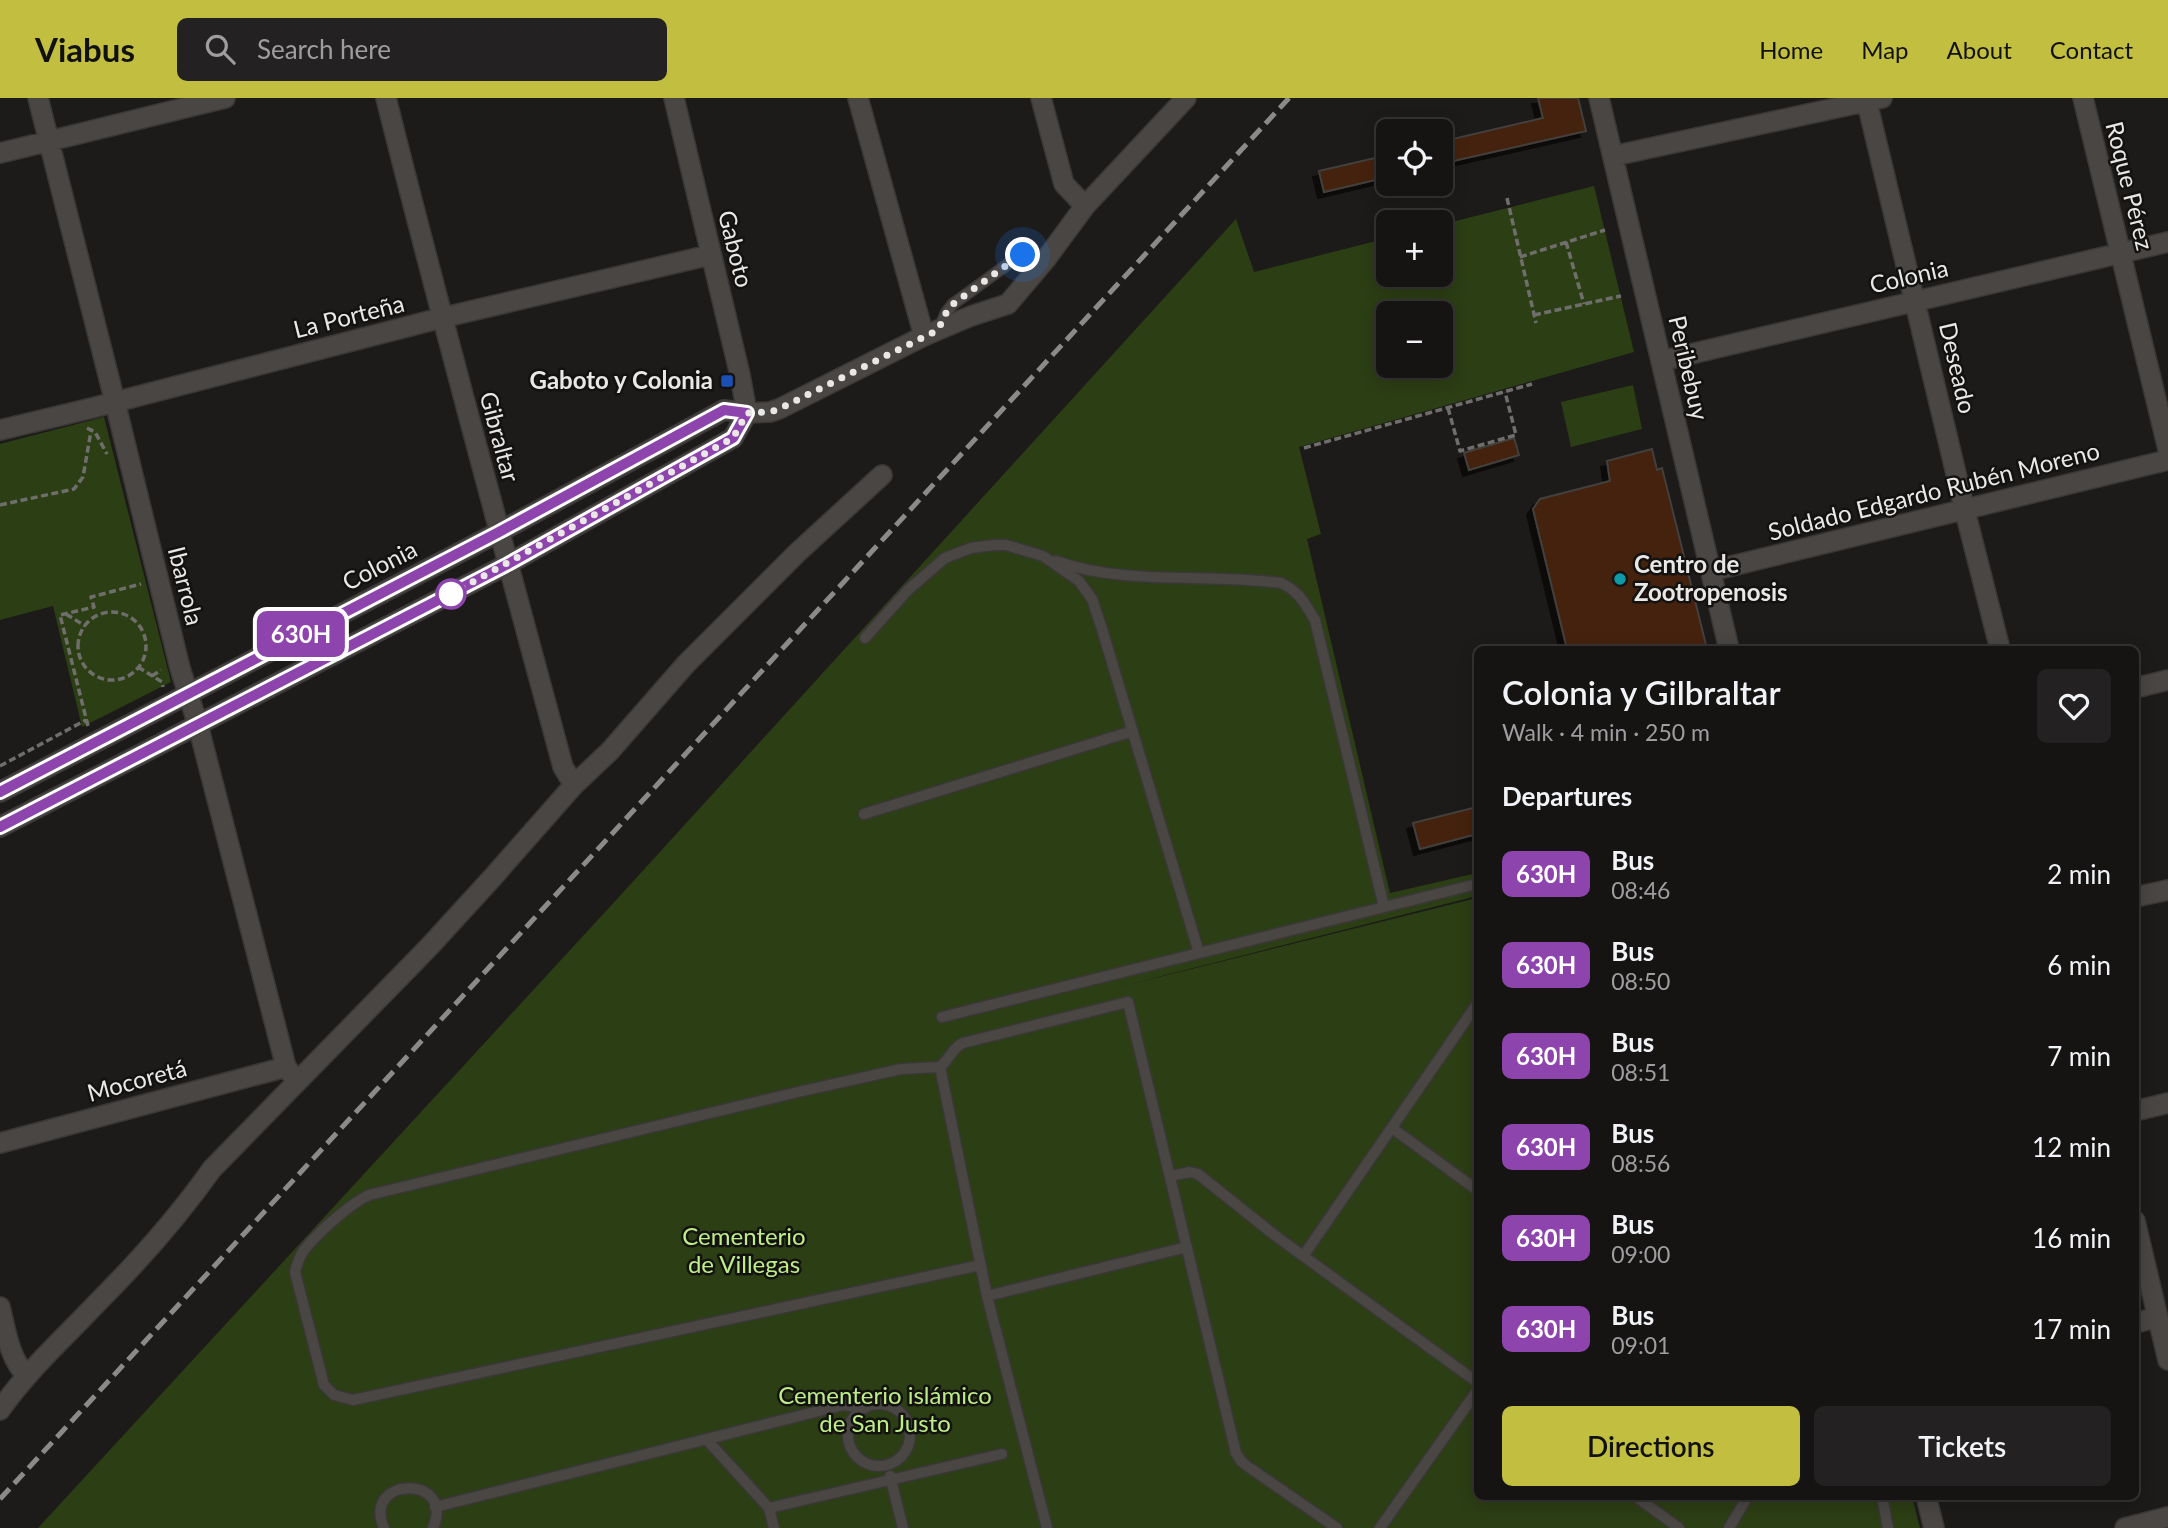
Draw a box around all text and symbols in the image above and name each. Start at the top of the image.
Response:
search box [177,18,667,81]
text: Viabus [35,29,135,69]
icon: search [201,30,239,68]
text: Search here [257,33,391,65]
text: Home [1759,35,1823,64]
text: Map [1861,35,1909,64]
text: About [1947,35,2012,64]
text: Contact [2050,35,2133,64]
street label: Roque Pérez [2100,118,2160,253]
map controls [1376,119,1453,378]
button: locate [1376,119,1453,196]
street label: Gaboto [713,207,760,290]
button: + [1376,210,1453,287]
your location [1005,237,1040,272]
street label: Colonia [1867,252,1951,299]
street label: La Porteña [290,288,407,343]
button: − [1376,301,1453,378]
street label: Peribebuy [1663,313,1716,423]
street label: Deseado [1934,319,1983,416]
place label: Gaboto y Colonia [530,365,713,394]
marker: Gaboto y Colonia [719,373,735,389]
street label: Gibraltar [475,388,526,485]
street label: Soldado Edgardo Rubén Moreno [1765,435,2102,546]
street label: Colonia [337,534,421,596]
street label: Ibarrola [163,543,210,628]
place label: Centro de Zootropenosis [1634,549,1788,606]
marker: Centro de Zootropenosis [1612,571,1628,587]
unlabelled marker [436,579,466,609]
line badge: 630H [252,611,350,657]
text: 630H [271,619,331,648]
button: heart [2037,669,2111,743]
text: Colonia y Gilbraltar [1502,672,1781,712]
text: Walk · 4 min · 250 m [1502,718,1710,746]
text: Departures [1502,780,1632,812]
text: Bus [1611,844,1654,876]
text: 2 min [2047,858,2111,890]
text: 630H [1516,859,1576,888]
text: 08:46 [1611,876,1670,904]
text: Bus [1611,935,1654,967]
text: 6 min [2047,949,2111,981]
text: 630H [1516,950,1576,979]
text: 08:50 [1611,967,1670,995]
text: Bus [1611,1026,1654,1058]
text: 7 min [2047,1040,2111,1072]
text: 630H [1516,1041,1576,1070]
street label: Mocoretá [84,1052,190,1107]
text: 08:51 [1611,1058,1670,1086]
text: Bus [1611,1117,1654,1149]
text: 12 min [2032,1131,2111,1163]
text: 630H [1516,1132,1576,1161]
text: 08:56 [1611,1149,1670,1177]
text: Bus [1611,1208,1654,1240]
park label: Cementerio de Villegas [682,1221,806,1278]
text: 16 min [2032,1222,2111,1254]
text: 630H [1516,1223,1576,1252]
text: 09:00 [1611,1240,1670,1268]
text: Bus [1611,1299,1654,1331]
text: 17 min [2032,1313,2111,1345]
text: 630H [1516,1314,1576,1343]
text: 09:01 [1611,1331,1670,1359]
park label: Cementerio islámico de San Justo [778,1380,992,1437]
button: Directions [1502,1406,1800,1486]
button: Tickets [1814,1406,2111,1486]

